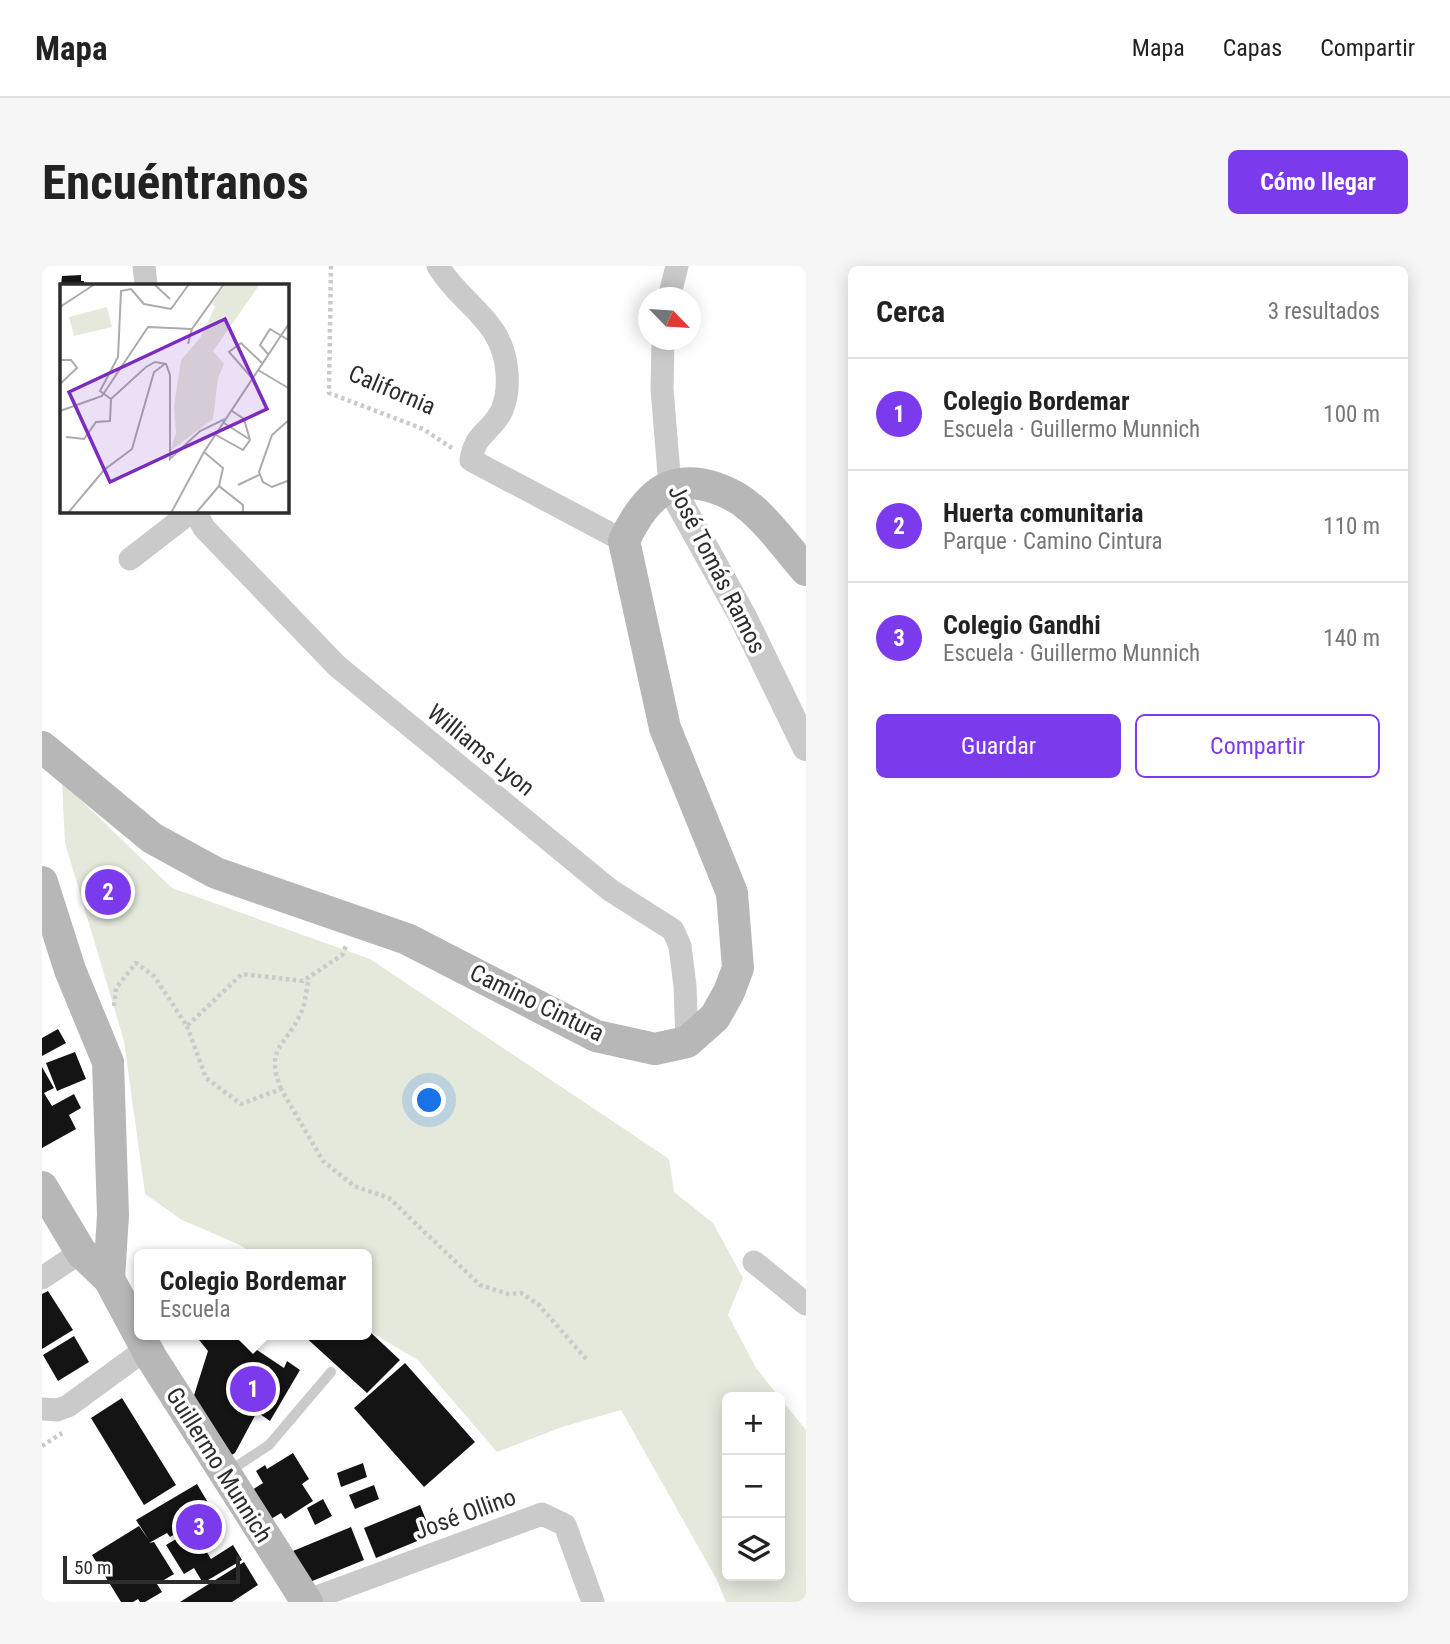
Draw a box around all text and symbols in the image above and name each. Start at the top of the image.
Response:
text: Mapa [35,29,107,68]
text: Mapa [1132,34,1185,62]
text: Capas [1223,34,1282,62]
text: Compartir [1320,34,1415,62]
button: Cómo llegar [1228,150,1408,214]
text: Encuéntranos [42,154,309,211]
inset map [60,284,289,513]
north arrow [638,287,701,350]
text: Cerca [876,294,945,329]
text: 3 resultados [1268,298,1380,325]
street label: California [344,359,440,421]
text: Colegio Bordemar [943,386,1130,416]
text: 1 [893,401,905,428]
text: 100 m [1323,401,1380,428]
text: Escuela · Guillermo Munnich [943,416,1200,443]
street label: José Tomás Ramos [662,480,772,658]
text: Huerta comunitaria [943,498,1144,528]
text: 2 [893,513,905,540]
text: 110 m [1323,513,1380,540]
text: Parque · Camino Cintura [943,528,1163,555]
text: Colegio Gandhi [943,610,1101,640]
text: 3 [893,625,905,652]
text: 140 m [1323,625,1380,652]
text: Escuela · Guillermo Munnich [943,640,1200,667]
street label: Williams Lyon [422,698,540,802]
button: Guardar [876,714,1121,778]
button: Compartir [1135,714,1380,778]
pin: 2 [85,866,131,918]
street label: Camino Cintura [465,958,609,1048]
your location [412,1083,446,1117]
popup [134,1249,372,1340]
text: Colegio Bordemar [160,1266,346,1296]
text: Escuela [160,1296,230,1323]
pin: 1 [230,1363,276,1415]
street label: Guillermo Munnich [160,1382,278,1548]
map controls [722,1392,785,1581]
button: + [722,1392,785,1455]
button: − [722,1455,785,1518]
street label: José Ollino [410,1483,520,1545]
pin: 3 [176,1501,222,1553]
button: layers [722,1518,785,1581]
scale bar [63,1553,240,1585]
text: 50 m [74,1556,111,1579]

